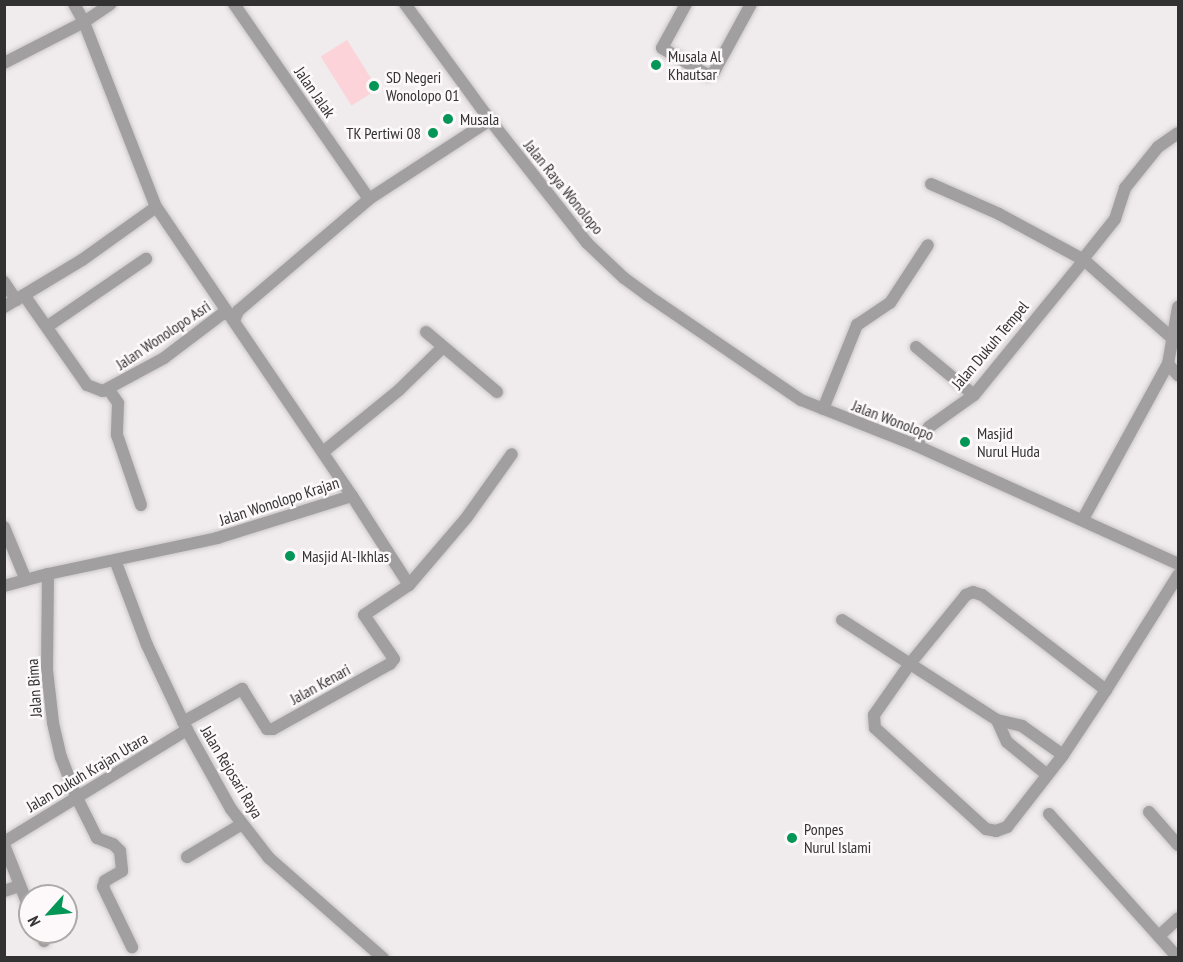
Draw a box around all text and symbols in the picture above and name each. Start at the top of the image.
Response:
place label: Musala Al Khautsar [668,46,722,84]
marker: Musala Al Khautsar [649,58,663,72]
street label: Jalan Jalak [291,63,339,121]
place label: SD Negeri Wonolopo 01 [386,67,459,105]
marker: SD Negeri Wonolopo 01 [367,79,381,93]
place label: Musala [460,109,499,129]
marker: Musala [441,112,455,126]
place label: TK Pertiwi 08 [346,123,421,143]
marker: TK Pertiwi 08 [426,126,440,140]
street label: Jalan Raya Wonolopo [520,136,608,238]
street label: Jalan Wonolopo Asri [112,296,214,374]
street label: Jalan Dukuh Tempel [947,297,1033,393]
street label: Jalan Wonolopo [849,396,937,444]
place label: Masjid Nurul Huda [977,423,1040,461]
marker: Masjid Nurul Huda [958,435,972,449]
street label: Jalan Wonolopo Krajan [217,473,341,529]
place label: Masjid Al-Ikhlas [302,546,390,566]
marker: Masjid Al-Ikhlas [283,549,297,563]
street label: Jalan Bima [22,658,46,718]
street label: Jalan Kenari [287,660,353,708]
street label: Jalan Rejosari Raya [197,722,267,822]
street label: Jalan Dukuh Krajan Utara [23,728,151,816]
place label: Ponpes Nurul Islami [804,819,871,857]
marker: Ponpes Nurul Islami [785,831,799,845]
north arrow [18,884,78,944]
text: N [23,913,45,930]

